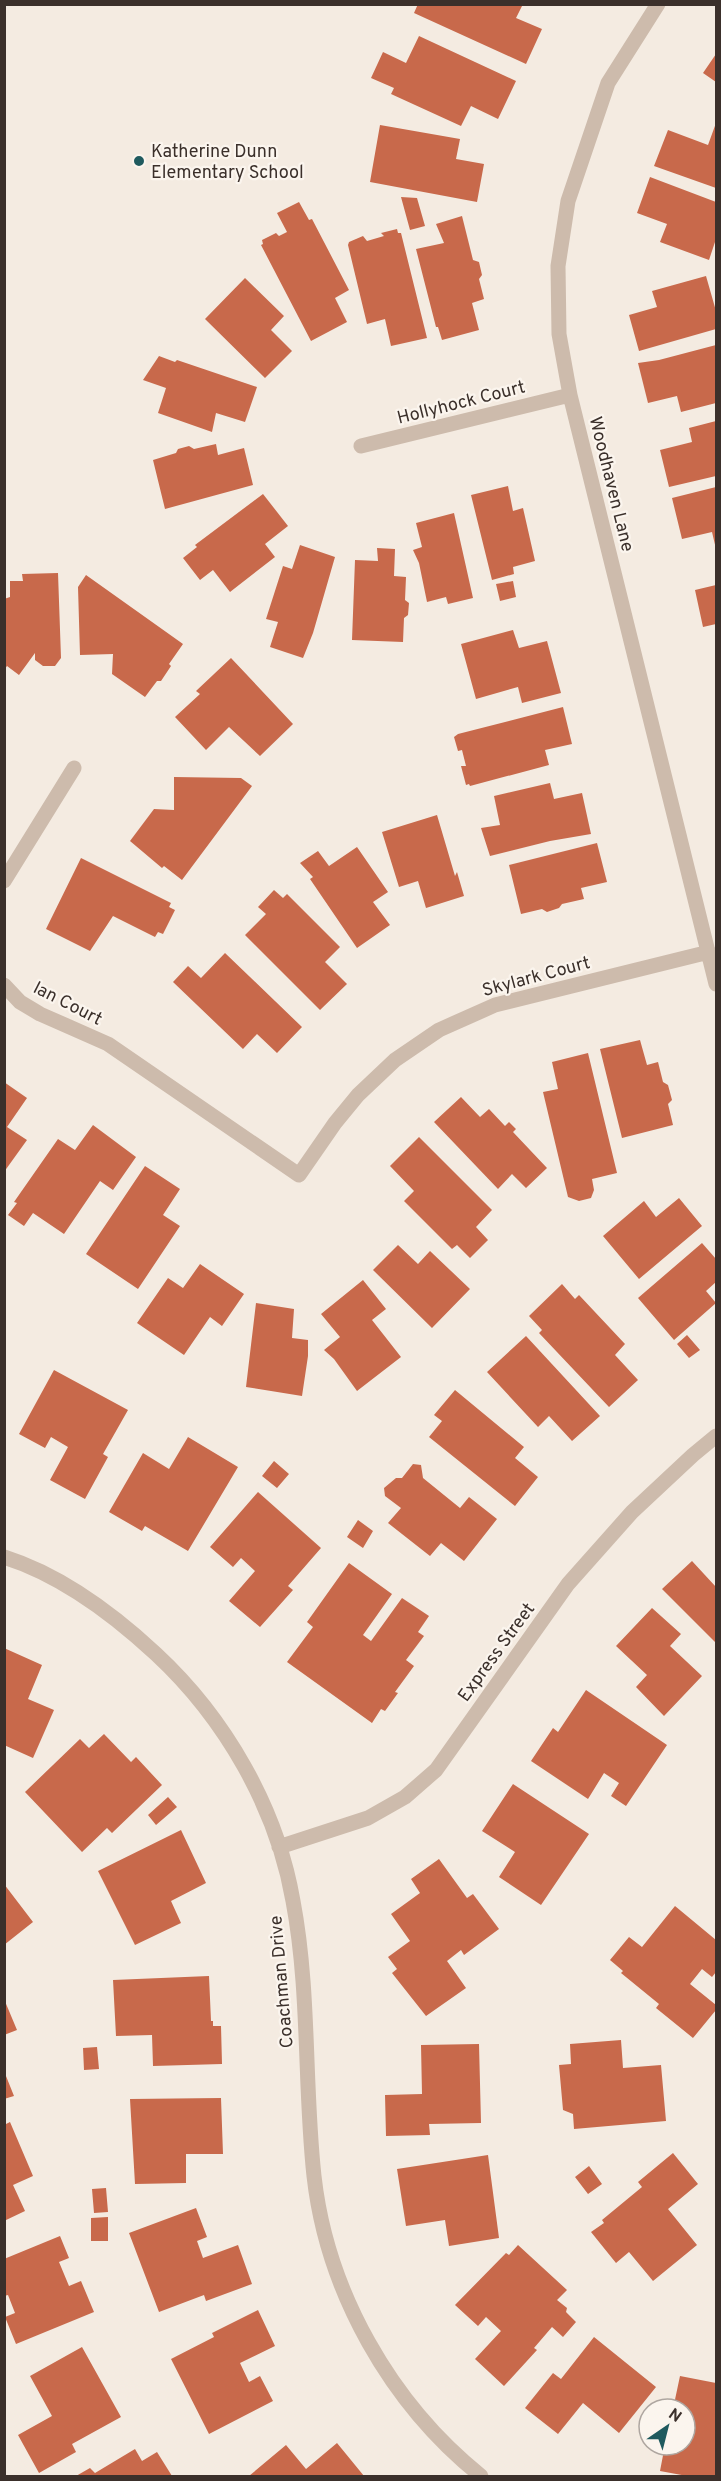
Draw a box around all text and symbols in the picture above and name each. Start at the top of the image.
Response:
place label: Katherine Dunn Elementary School [151,141,304,185]
marker: Katherine Dunn Elementary School [132,154,146,168]
street label: Hollyhock Court [395,376,528,430]
street label: Woodhaven Lane [583,414,638,554]
street label: Skylark Court [480,952,593,1003]
street label: Ian Court [29,977,106,1032]
street label: Express Street [454,1599,541,1707]
street label: Coachman Drive [265,1915,300,2049]
north arrow [637,2397,697,2457]
text: N [664,2405,685,2428]

